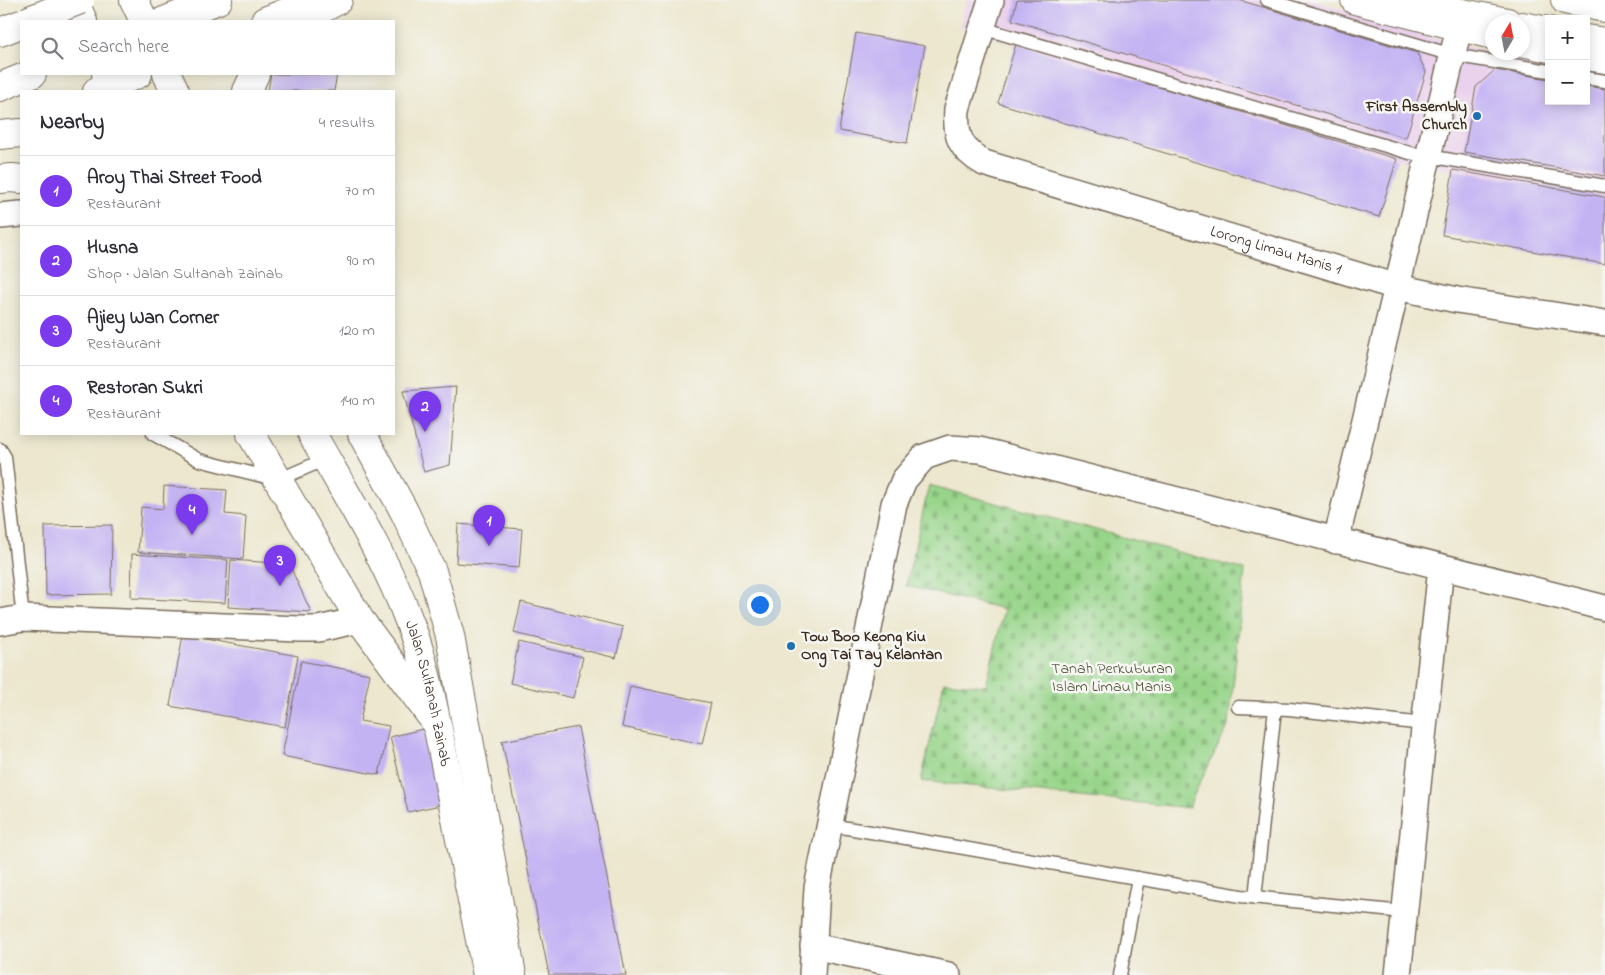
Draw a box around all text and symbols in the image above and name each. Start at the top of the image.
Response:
north arrow [1485,15,1530,60]
map controls [1545,15,1590,105]
button: + [1545,15,1590,60]
search box [20,20,395,75]
icon: search [38,34,66,62]
text: Search here [78,34,169,61]
button: − [1545,60,1590,105]
place label: First Assembly Church [1365,95,1467,137]
text: Nearby [40,108,104,138]
marker: First Assembly Church [1471,110,1483,122]
text: 4 results [319,111,375,135]
text: Aroy Thai Street Food [87,165,262,192]
text: 1 [53,179,59,203]
text: 70 m [345,179,375,203]
text: Restaurant [87,192,161,216]
street label: Lorong Limau Manis 1 [1207,220,1344,282]
text: Husna [87,235,138,262]
text: 2 [52,249,60,273]
text: 90 m [347,249,375,273]
text: Shop · Jalan Sultanah Zainab [87,262,283,286]
text: Ajiey Wan Corner [87,305,219,332]
text: 3 [53,319,59,343]
text: 120 m [339,319,375,343]
text: Restaurant [87,332,161,356]
text: Restoran Sukri [87,375,203,402]
text: 4 [53,389,59,413]
text: 140 m [340,389,375,413]
pin: 2 [409,391,441,432]
text: Restaurant [87,402,161,426]
pin: 4 [176,494,208,535]
pin: 1 [473,505,505,546]
pin: 3 [264,545,296,586]
your location [747,592,773,618]
street label: Jalan Sultanah Zainab [398,617,457,769]
place label: Tow Boo Keong Kiu Ong Tai Tay Kelantan [801,625,942,668]
marker: Tow Boo Keong Kiu Ong Tai Tay Kelantan [785,640,797,652]
park label: Tanah Perkuburan Islam Limau Manis [1051,657,1173,699]

